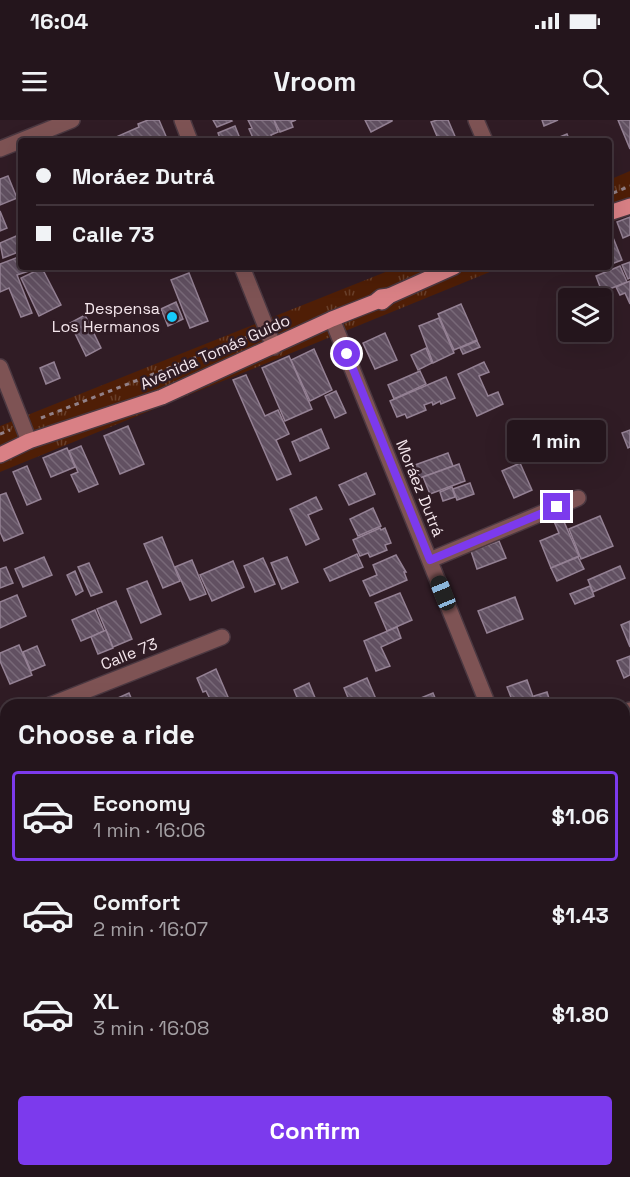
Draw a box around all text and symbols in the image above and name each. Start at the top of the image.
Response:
text: 16:04 [30,7,88,35]
text: Vroom [274,64,356,99]
icon: menu [18,65,51,98]
icon: search [579,65,612,98]
text: Moráez Dutrá [72,162,215,190]
text: Calle 73 [72,220,154,248]
map controls [558,288,612,342]
button: layers [558,288,612,342]
place label: Despensa Los Hermanos [52,298,160,337]
street label: Avenida Tomás Guido [137,309,293,395]
marker: Despensa Los Hermanos [165,310,179,324]
route start [333,340,360,367]
callout: 1 min [508,420,606,462]
text: 1 min [532,428,581,454]
street label: Moráez Dutrá [391,436,449,540]
route end [543,493,570,520]
car [428,573,458,613]
street label: Calle 73 [97,633,161,675]
text: Choose a ride [18,717,195,752]
icon: car [21,789,75,843]
text: Economy [93,789,191,817]
text: $1.06 [552,802,609,830]
text: 1 min · 16:06 [93,817,206,843]
icon: car [21,888,75,942]
text: Comfort [93,888,181,916]
text: $1.43 [552,901,609,929]
text: 2 min · 16:07 [93,916,208,942]
icon: car [21,987,75,1041]
text: XL [93,987,119,1015]
text: $1.80 [552,1000,609,1028]
text: 3 min · 16:08 [93,1015,210,1041]
button: Confirm [18,1096,612,1165]

